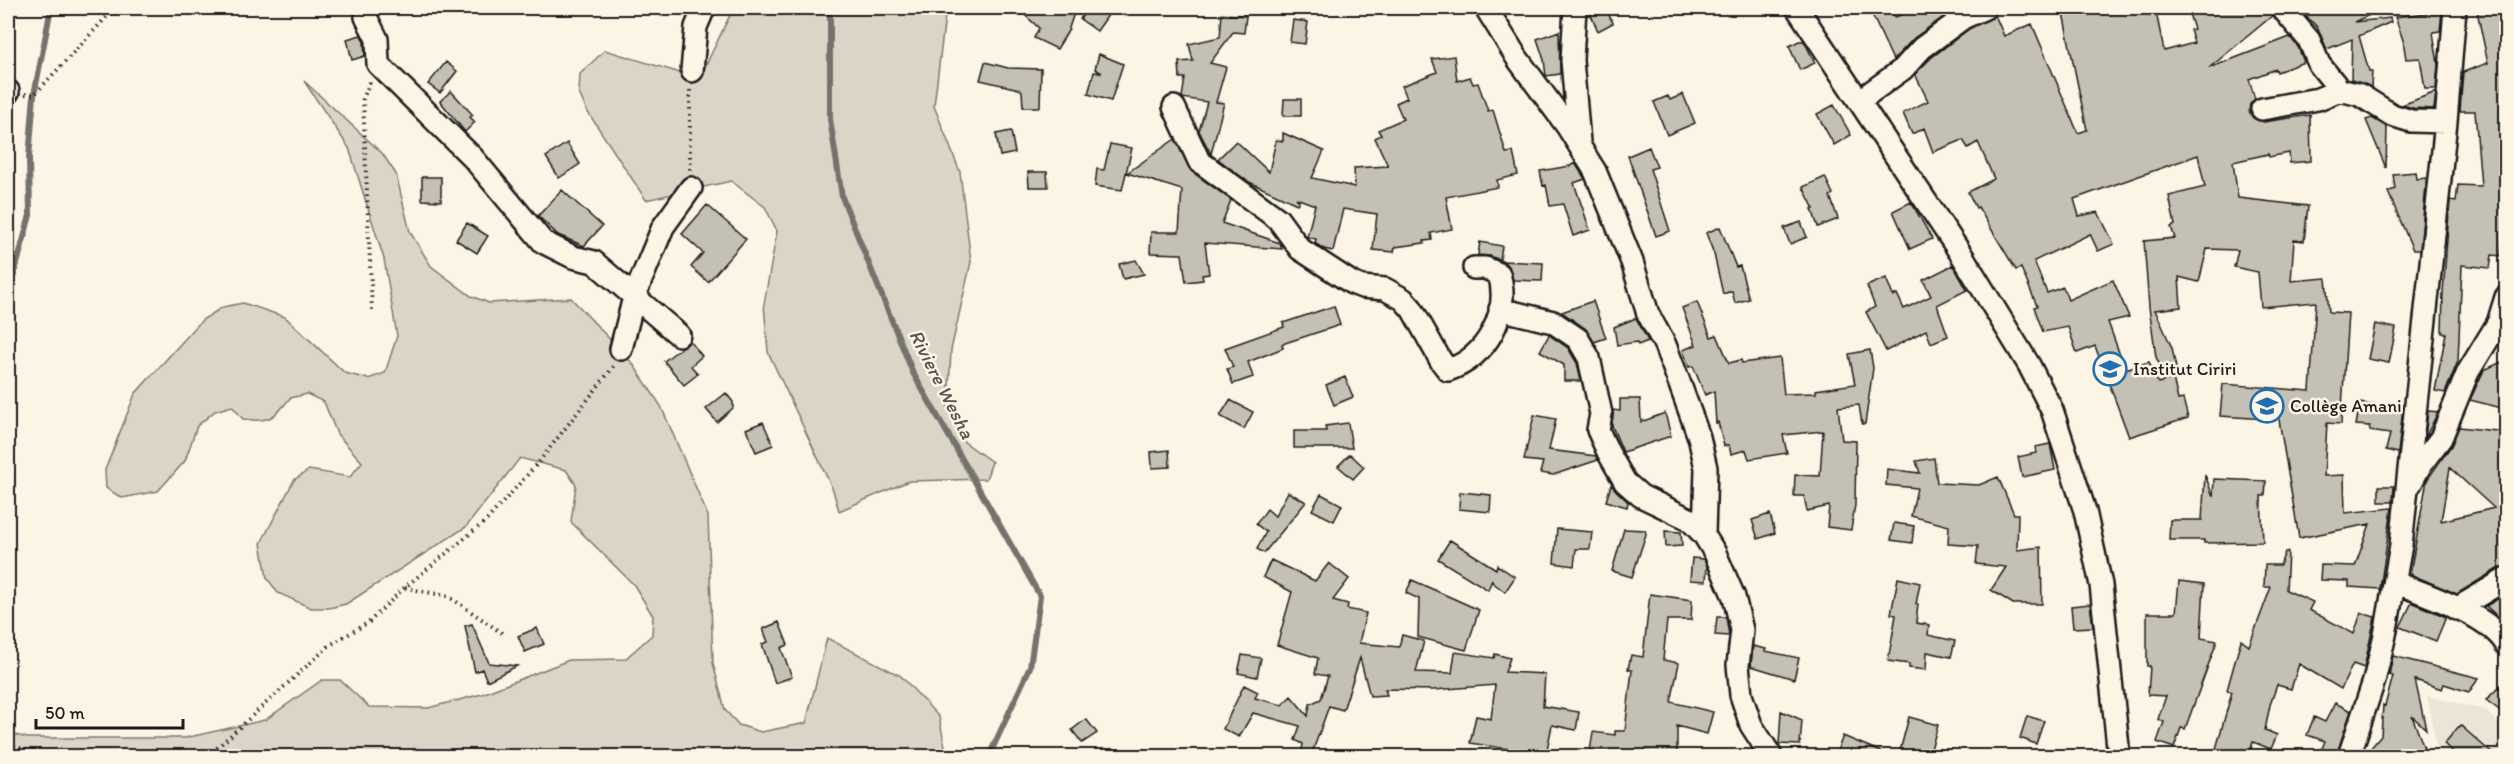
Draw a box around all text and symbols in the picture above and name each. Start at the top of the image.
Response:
water label: Riviere Wesha [904,325,980,443]
school or university icon: Institut Ciriri [2092,351,2128,387]
place label: Institut Ciriri [2133,358,2236,380]
school or university icon: Collège Amani [2249,388,2285,424]
place label: Collège Amani [2290,395,2402,417]
scale bar [36,692,183,730]
text: 50 m [45,702,85,724]

